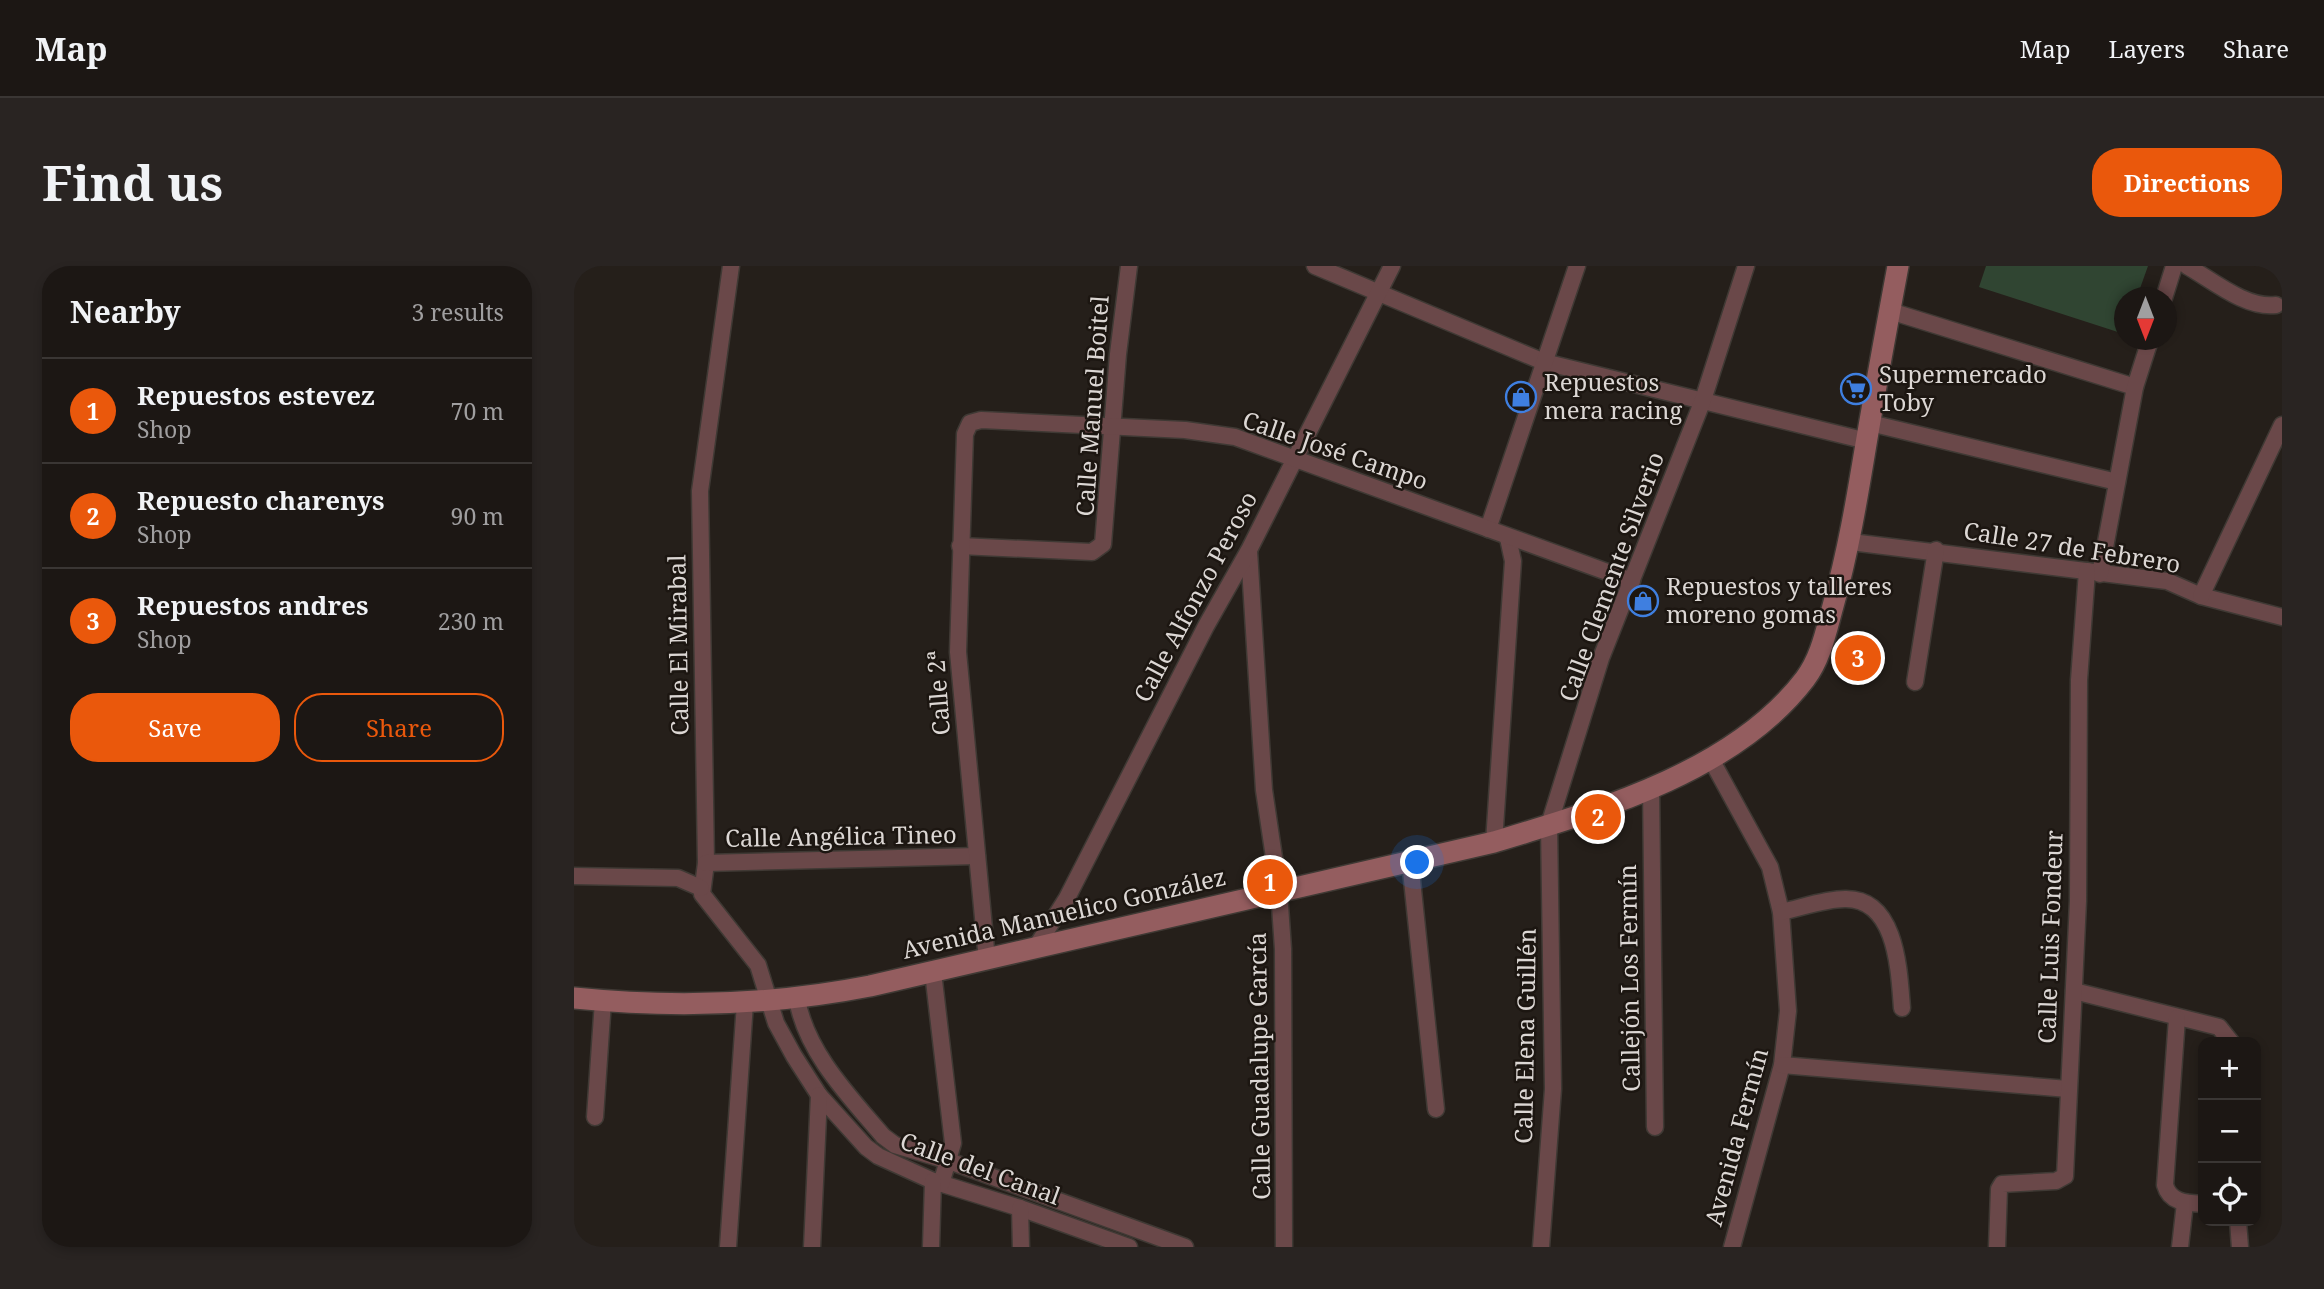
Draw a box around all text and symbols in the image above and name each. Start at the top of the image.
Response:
text: Map [35,26,108,71]
text: Map [2020,32,2071,65]
text: Layers [2109,32,2185,65]
text: Share [2223,32,2289,65]
button: Directions [2092,148,2282,217]
text: Find us [42,149,223,215]
north arrow [2114,287,2177,350]
text: Nearby [70,291,181,332]
street label: Calle Manuel Boitel [1067,294,1116,517]
text: 3 results [411,296,504,328]
place label: Supermercado Toby [1879,357,2047,418]
place label: Repuestos mera racing [1544,365,1682,426]
supermarket icon: Supermercado Toby [1839,372,1873,406]
text: Repuestos estevez [137,377,375,413]
shop icon: Repuestos mera racing [1504,380,1538,414]
text: 1 [87,395,100,427]
text: 70 m [451,395,504,427]
street label: Calle José Campo [1238,402,1433,497]
text: Shop [137,413,192,445]
street label: Calle Clemente Silverio [1550,447,1671,706]
text: Repuesto charenys [137,482,385,518]
street label: Calle Alfonzo Peroso [1125,485,1264,707]
text: 2 [87,500,100,532]
text: 90 m [451,500,504,532]
street label: Calle 27 de Febrero [1961,513,2183,580]
text: Shop [137,518,192,550]
street label: Calle El Mirabal [659,554,696,736]
place label: Repuestos y talleres moreno gomas [1666,569,1892,630]
shop icon: Repuestos y talleres moreno gomas [1626,584,1660,618]
text: Repuestos andres [137,587,368,623]
text: 3 [87,605,100,637]
text: 230 m [438,605,504,637]
text: Shop [137,623,192,655]
pin: 3 [1835,632,1881,684]
street label: Calle 2ª [918,650,957,737]
button: Save [70,693,280,762]
button: Share [294,693,504,762]
pin: 2 [1575,791,1621,843]
street label: Calle Angélica Tineo [725,817,957,854]
street label: Calle Luis Fondeur [2029,830,2070,1044]
your location [1400,845,1434,879]
pin: 1 [1247,856,1293,908]
street label: Avenida Manuelico González [899,859,1229,966]
street label: Callejón Los Fermín [1610,864,1647,1092]
street label: Calle Elena Guillén [1506,928,1543,1144]
street label: Calle Guadalupe García [1240,932,1277,1200]
map controls [2198,1037,2261,1226]
button: + [2198,1037,2261,1100]
street label: Avenida Fermín [1696,1044,1775,1229]
button: − [2198,1100,2261,1163]
street label: Calle del Canal [896,1123,1066,1212]
button: locate [2198,1163,2261,1226]

